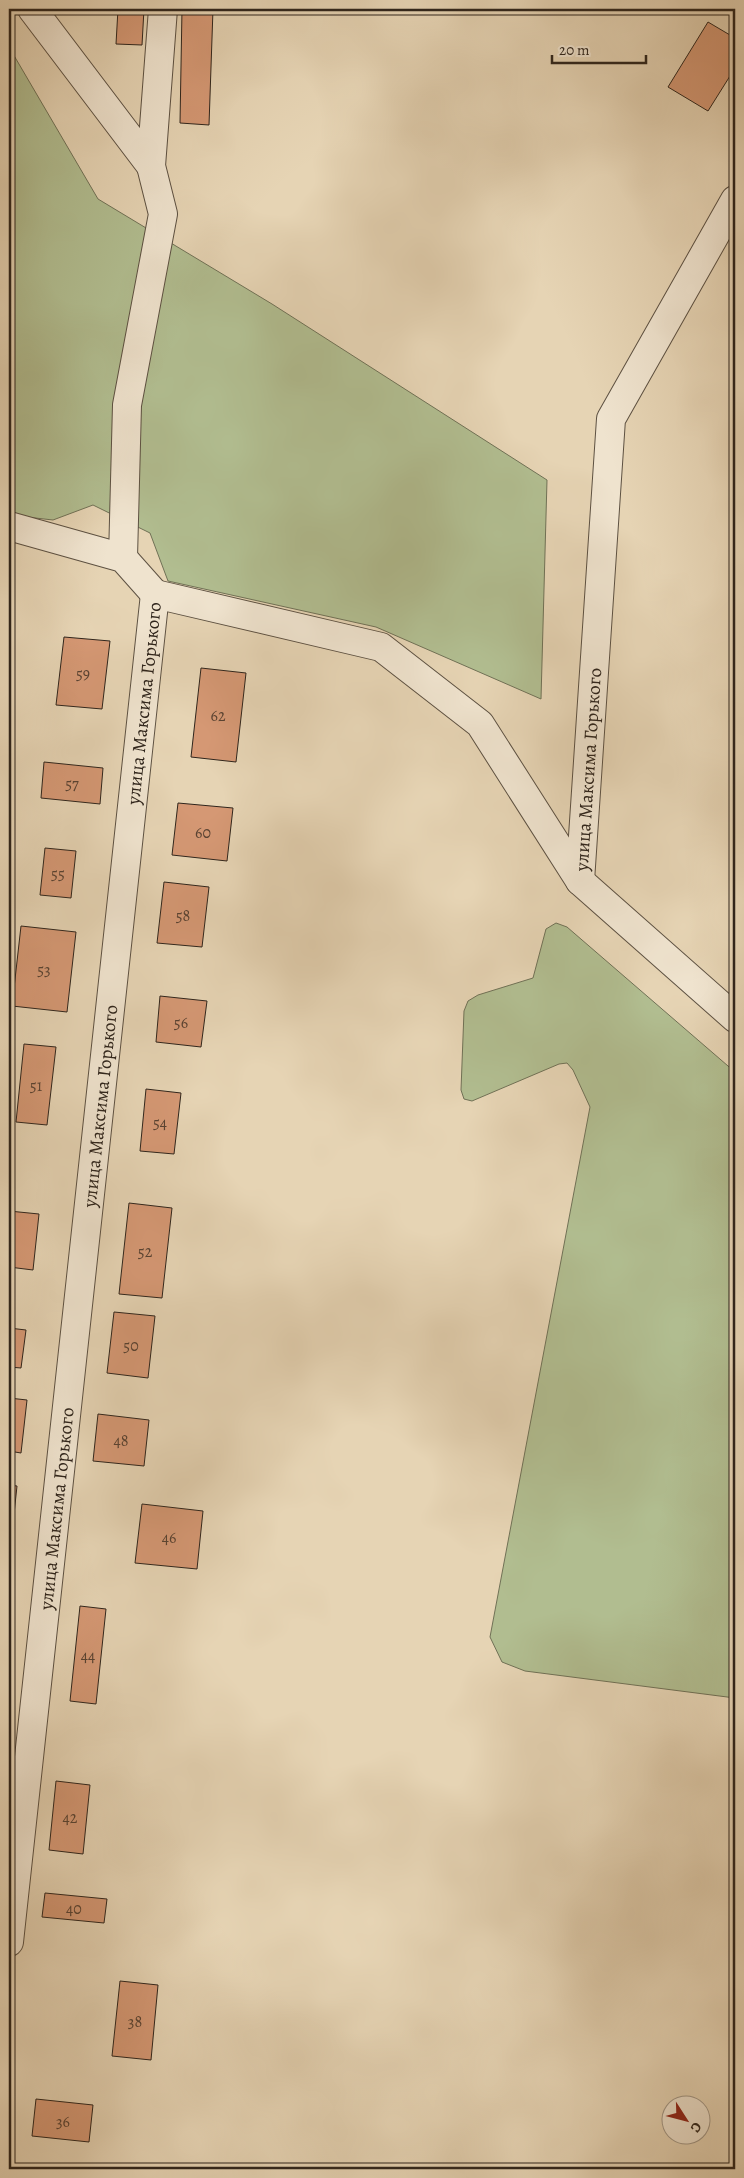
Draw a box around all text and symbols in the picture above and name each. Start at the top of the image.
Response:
scale bar [552,32,645,64]
text: 20 m [559,40,590,60]
street label: улица Максима Горького [120,601,168,807]
house number: 59 [76,663,90,685]
street label: улица Максима Горького [569,667,608,873]
house number: 62 [211,705,226,727]
house number: 57 [65,773,79,795]
house number: 60 [195,822,211,844]
house number: 55 [51,863,65,885]
house number: 58 [176,905,190,927]
house number: 53 [37,959,51,981]
street label: улица Максима Горького [77,1003,124,1210]
house number: 56 [174,1012,188,1034]
house number: 51 [30,1075,43,1097]
house number: 54 [153,1112,167,1134]
house number: 52 [138,1241,153,1263]
house number: 50 [123,1335,139,1357]
street label: улица Максима Горького [33,1406,81,1612]
house number: 48 [113,1430,129,1452]
house number: 46 [162,1527,176,1549]
house number: 44 [81,1645,95,1667]
house number: 42 [63,1807,78,1829]
house number: 40 [66,1898,82,1920]
house number: 38 [128,2011,142,2033]
north arrow [662,2096,712,2146]
house number: 36 [56,2111,70,2133]
text: С [686,2118,706,2137]

